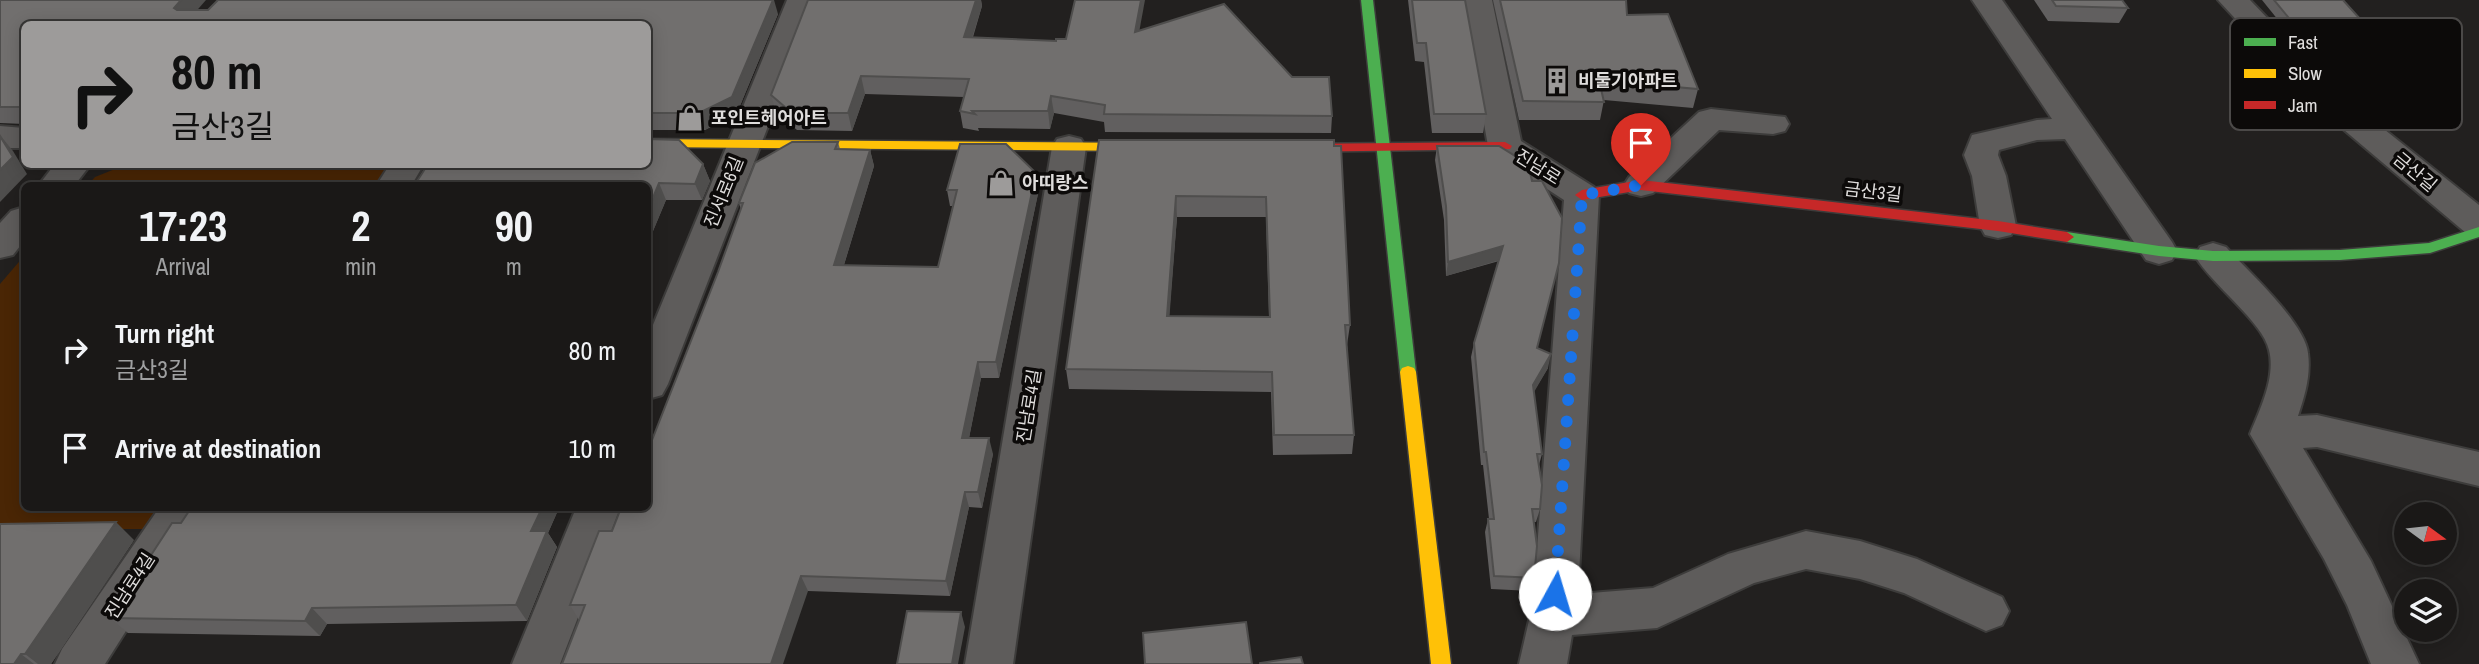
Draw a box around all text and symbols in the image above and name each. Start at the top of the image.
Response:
legend [2230,18,2462,130]
text: Fast [2288,29,2318,55]
text: 80 m [171,38,263,104]
icon: right [56,49,147,140]
text: Slow [2288,60,2323,86]
building icon: 비둘기아파트 [1542,66,1572,96]
place label: 비둘기아파트 [1578,68,1677,93]
text: Jam [2288,92,2317,118]
shop icon: 포인트헤어아트 [675,103,705,133]
text: 금산3길 [171,105,274,148]
place label: 포인트헤어아트 [711,105,827,130]
pin [1611,113,1671,185]
icon: arrive [1622,124,1660,162]
street label: 진남로 [1511,143,1566,190]
street label: 금산길 [2388,146,2442,197]
street label: 진서로6길 [698,153,749,231]
shop icon: 아띠랑스 [986,168,1016,198]
place label: 아띠랑스 [1022,170,1088,195]
street label: 금산3길 [1843,176,1903,207]
text: 17:23 [139,198,227,254]
text: 2 [351,198,370,254]
text: 90 [495,198,533,254]
text: Arrival [156,251,210,282]
text: min [345,251,377,282]
text: m [506,251,522,282]
text: Turn right [115,316,214,351]
icon: right [56,331,94,369]
text: 80 m [569,333,616,368]
text: 금산3길 [115,354,189,385]
street label: 진남로4길 [1010,367,1047,445]
icon: arrive [56,429,94,467]
text: Arrive at destination [115,431,321,466]
text: 10 m [569,431,616,466]
north arrow [2394,502,2457,565]
map controls [2394,502,2457,642]
street label: 진남로4길 [99,548,160,624]
position arrow [1518,557,1592,631]
button: layers [2394,579,2457,642]

